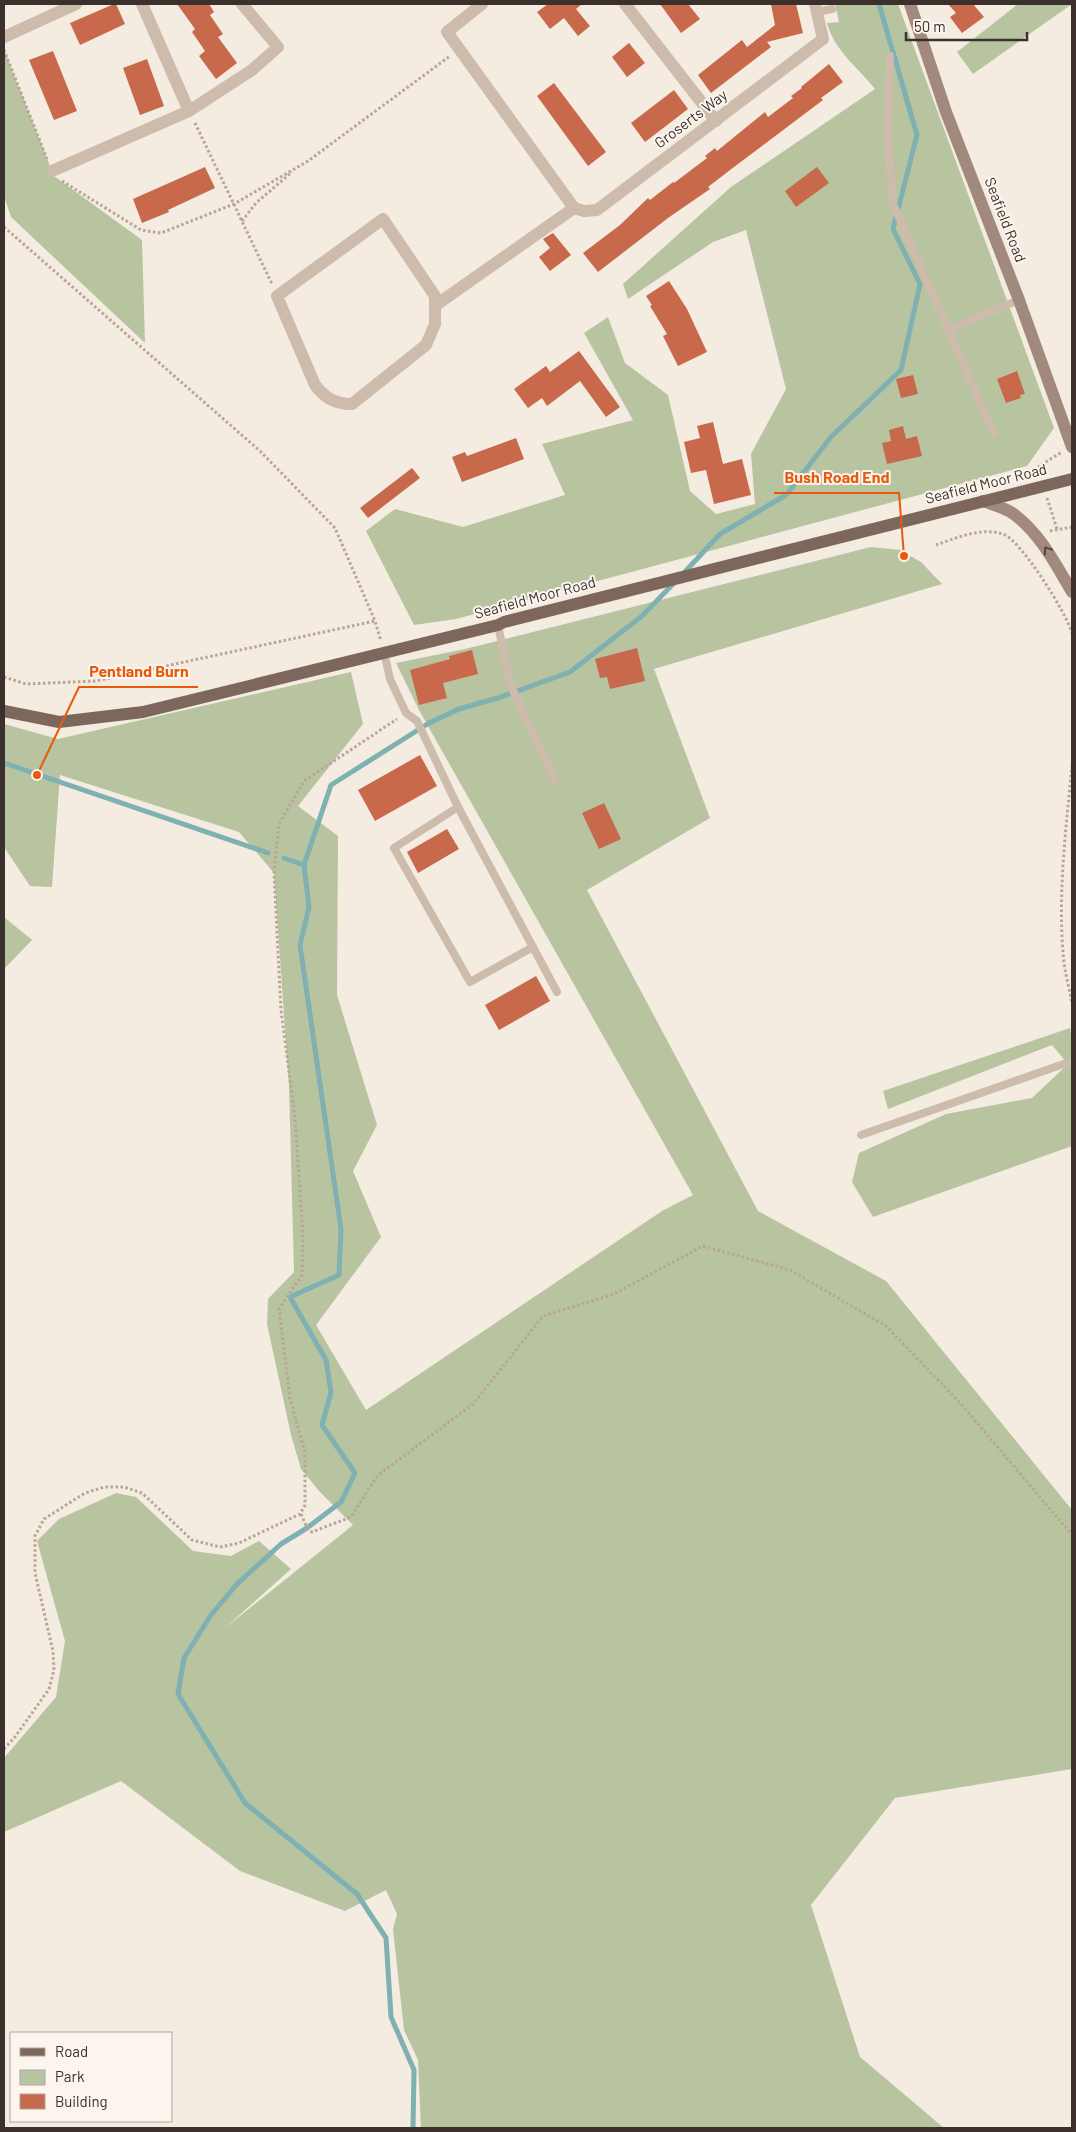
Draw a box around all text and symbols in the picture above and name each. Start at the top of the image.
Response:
scale bar [906,10,1027,42]
text: 50 m [914,17,946,35]
street label: Groserts Way [651,85,730,151]
street label: Seafield Road [982,175,1030,265]
street label: Seafield Moor Road [923,459,1049,507]
callout: Bush Road End [774,462,899,493]
text: Bush Road End [785,467,889,486]
one-way arrow [1044,547,1053,556]
street label: Seafield Moor Road [472,572,597,622]
callout: Pentland Burn [79,656,198,687]
text: Pentland Burn [89,661,189,680]
legend [10,2032,172,2122]
text: Road [55,2042,88,2060]
text: Park [55,2067,85,2085]
text: Building [55,2092,108,2110]

